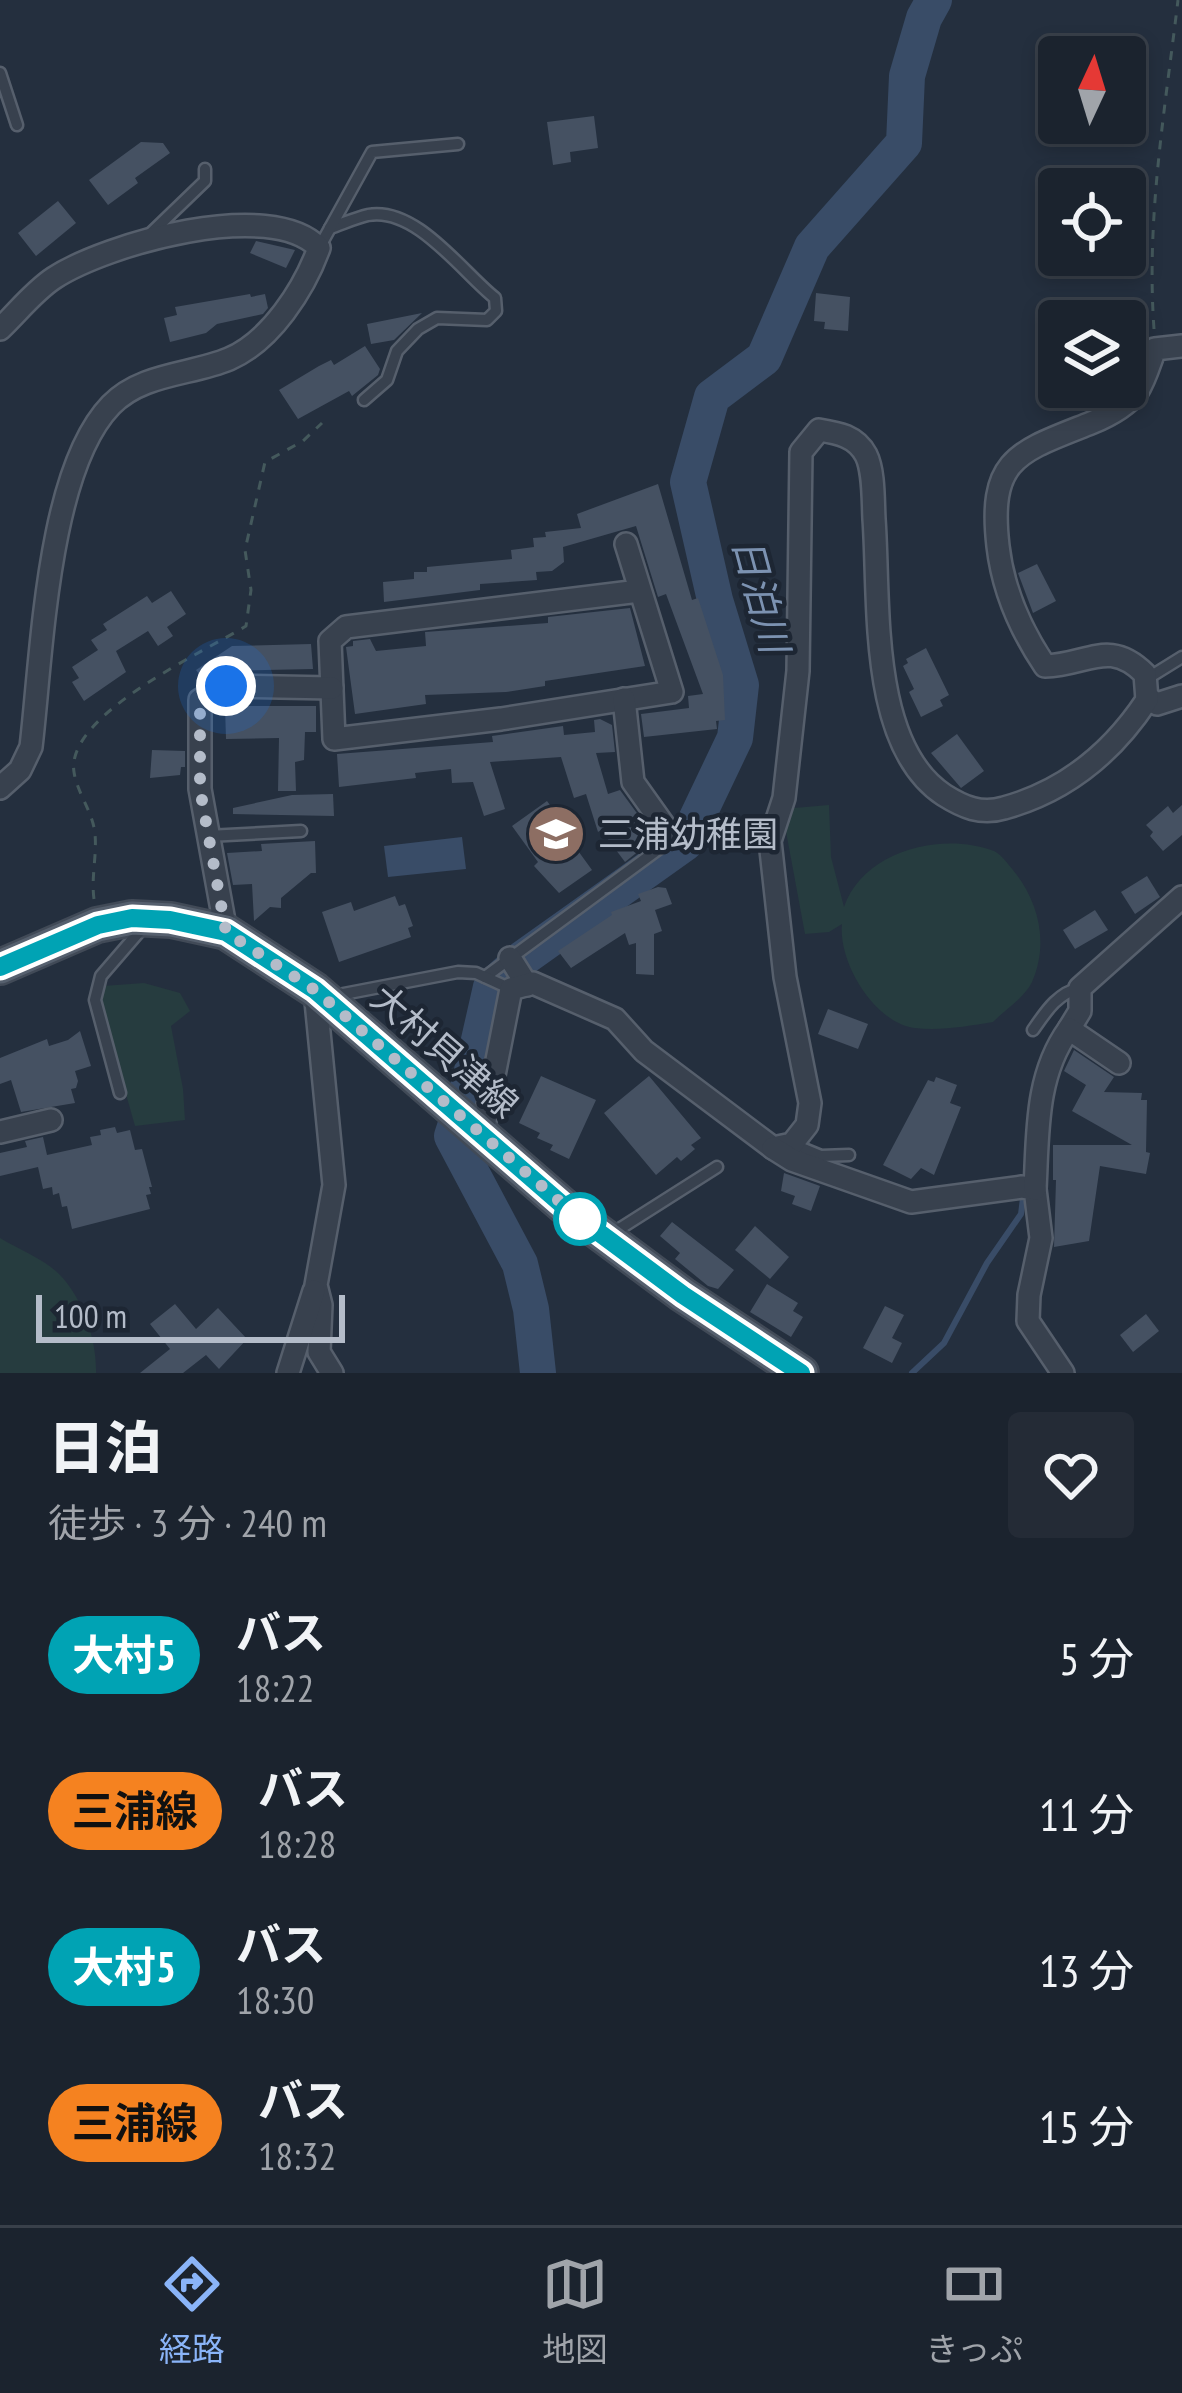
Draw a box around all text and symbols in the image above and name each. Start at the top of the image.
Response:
north arrow [1038,36,1146,144]
map controls [1038,36,1146,408]
button: locate [1038,168,1146,276]
button: layers [1038,300,1146,408]
water label: 日泊川 [722,532,802,662]
your location [196,656,256,716]
school or university icon: 三浦幼稚園 [525,803,587,865]
place label: 三浦幼稚園 [598,810,778,857]
street label: 大村貝津線 [362,974,529,1127]
unlabelled marker [555,1194,605,1244]
scale bar [36,1289,345,1342]
text: 100 m [54,1294,127,1337]
text: 日泊 [48,1410,162,1484]
button: heart [1008,1412,1134,1538]
text: 徒歩 · 3 分 · 240 m [48,1497,327,1548]
text: バス [236,1603,326,1661]
text: 大村5 [72,1627,176,1682]
text: 5 分 [1059,1629,1134,1687]
text: 18:22 [236,1662,314,1713]
text: バス [258,1759,348,1817]
text: 三浦線 [72,1783,198,1838]
text: 11 分 [1039,1785,1134,1843]
text: 18:28 [258,1818,336,1869]
text: バス [236,1915,326,1973]
text: 大村5 [72,1939,176,1994]
text: 13 分 [1039,1941,1134,1999]
text: 18:30 [236,1974,314,2025]
text: バス [258,2071,348,2129]
text: 三浦線 [72,2095,198,2150]
text: 15 分 [1039,2097,1134,2155]
text: 18:32 [258,2130,336,2181]
tab: 経路 [159,2251,225,2371]
tab: 地図 [542,2251,608,2371]
tab: きっぷ [926,2251,1023,2371]

